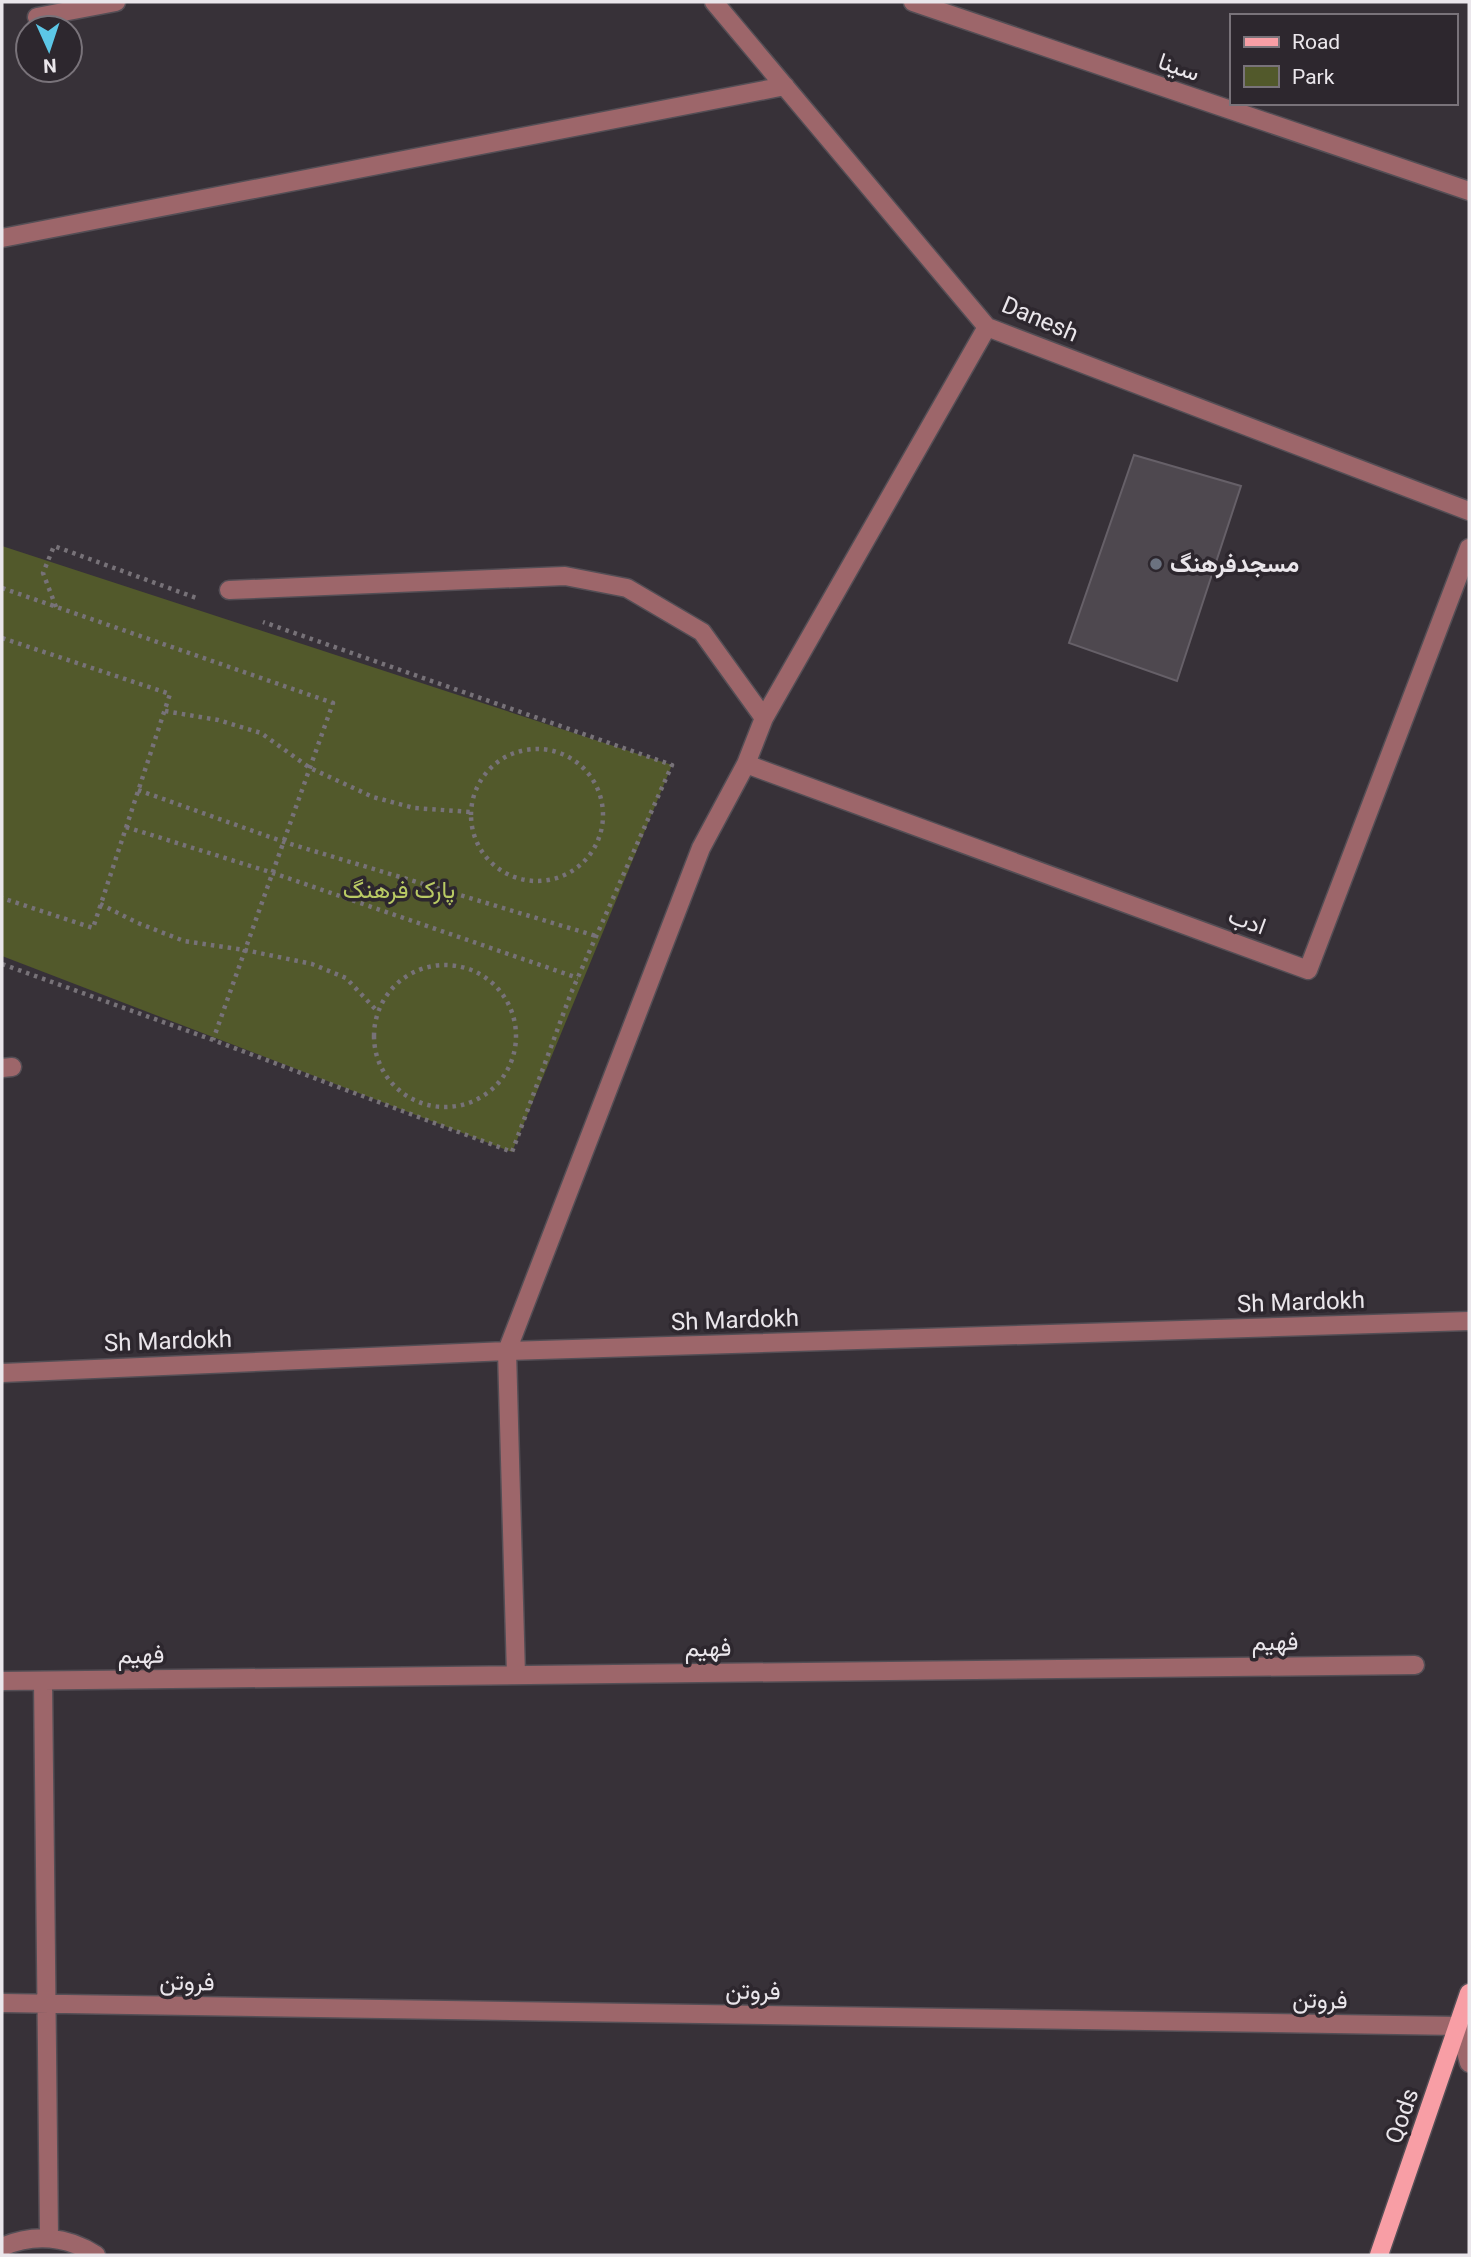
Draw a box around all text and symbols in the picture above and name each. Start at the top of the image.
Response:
north arrow [14,14,84,84]
legend [1230,14,1457,105]
text: Road [1292,30,1340,54]
street label: سینا [1155,47,1203,87]
text: N [43,54,57,77]
text: Park [1292,65,1335,89]
street label: Danesh [998,290,1082,348]
place label: مسجدفرهنگ [1170,550,1299,579]
marker: مسجدفرهنگ [1148,556,1164,572]
park label: پارک فرهنگ [343,876,455,906]
street label: ادب [1224,901,1270,941]
street label: Sh Mardokh [1237,1286,1365,1318]
street label: Sh Mardokh [671,1304,799,1336]
street label: Sh Mardokh [104,1325,232,1357]
street label: فهیم [1251,1628,1299,1658]
street label: فهیم [684,1634,732,1664]
street label: فهیم [117,1641,165,1671]
street label: فروتن [159,1968,215,1997]
street label: فروتن [725,1977,781,2006]
street label: فروتن [1292,1986,1348,2015]
street label: Qods [1380,2085,1424,2147]

